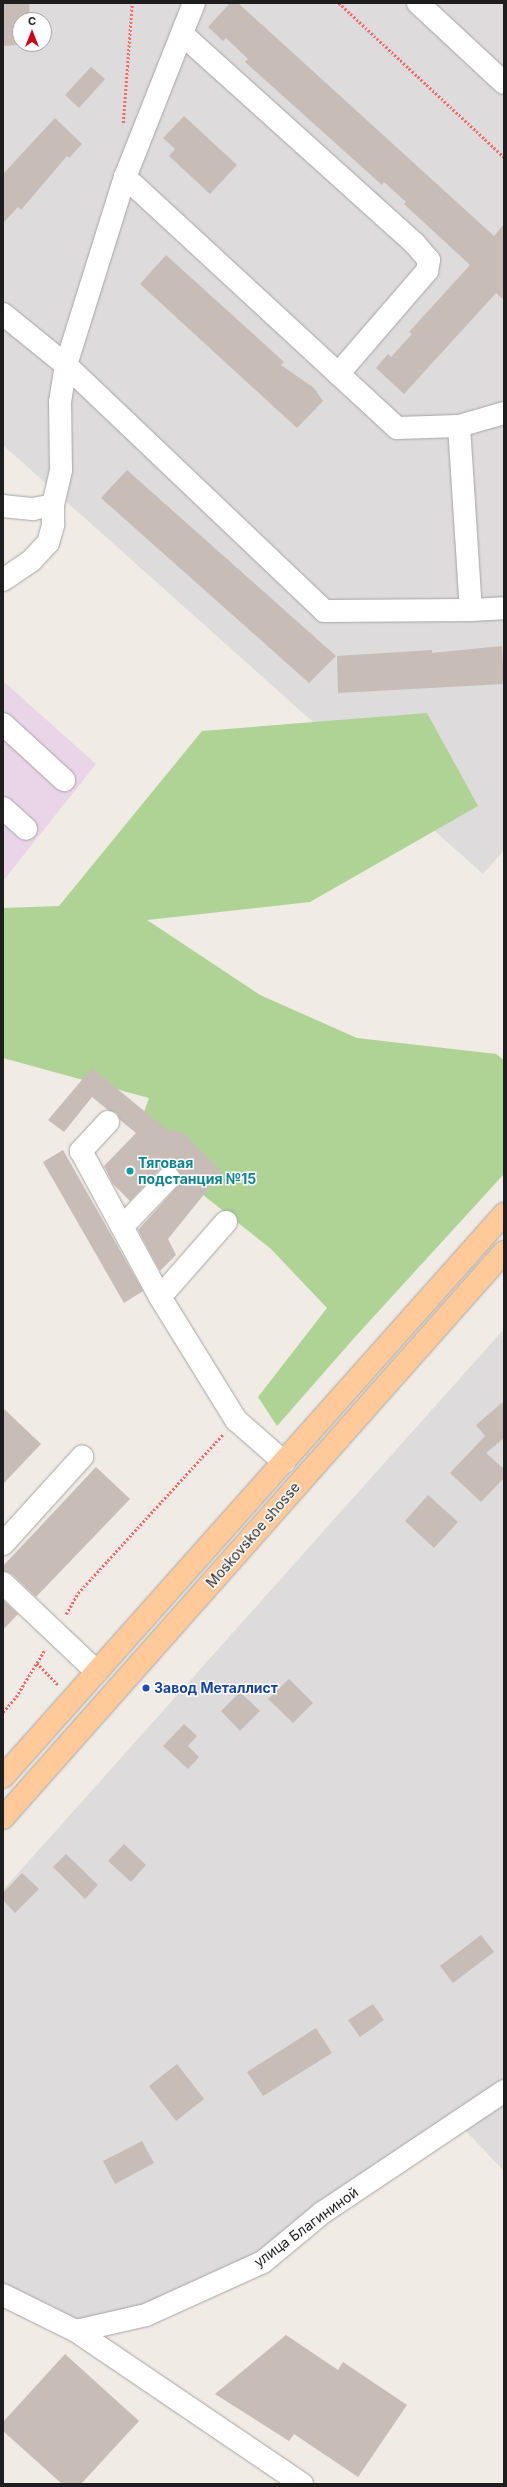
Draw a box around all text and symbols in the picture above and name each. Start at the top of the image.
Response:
north arrow [12,12,52,52]
text: С [28,14,36,28]
place label: Тяговая подстанция №15 [138,1155,256,1188]
marker: Тяговая подстанция №15 [125,1166,135,1176]
street label: Moskovskoe shosse [203,1479,303,1591]
place label: Завод Металлист [154,1680,278,1696]
marker: Завод Металлист [141,1683,151,1693]
street label: улица Благининой [251,2184,361,2270]

